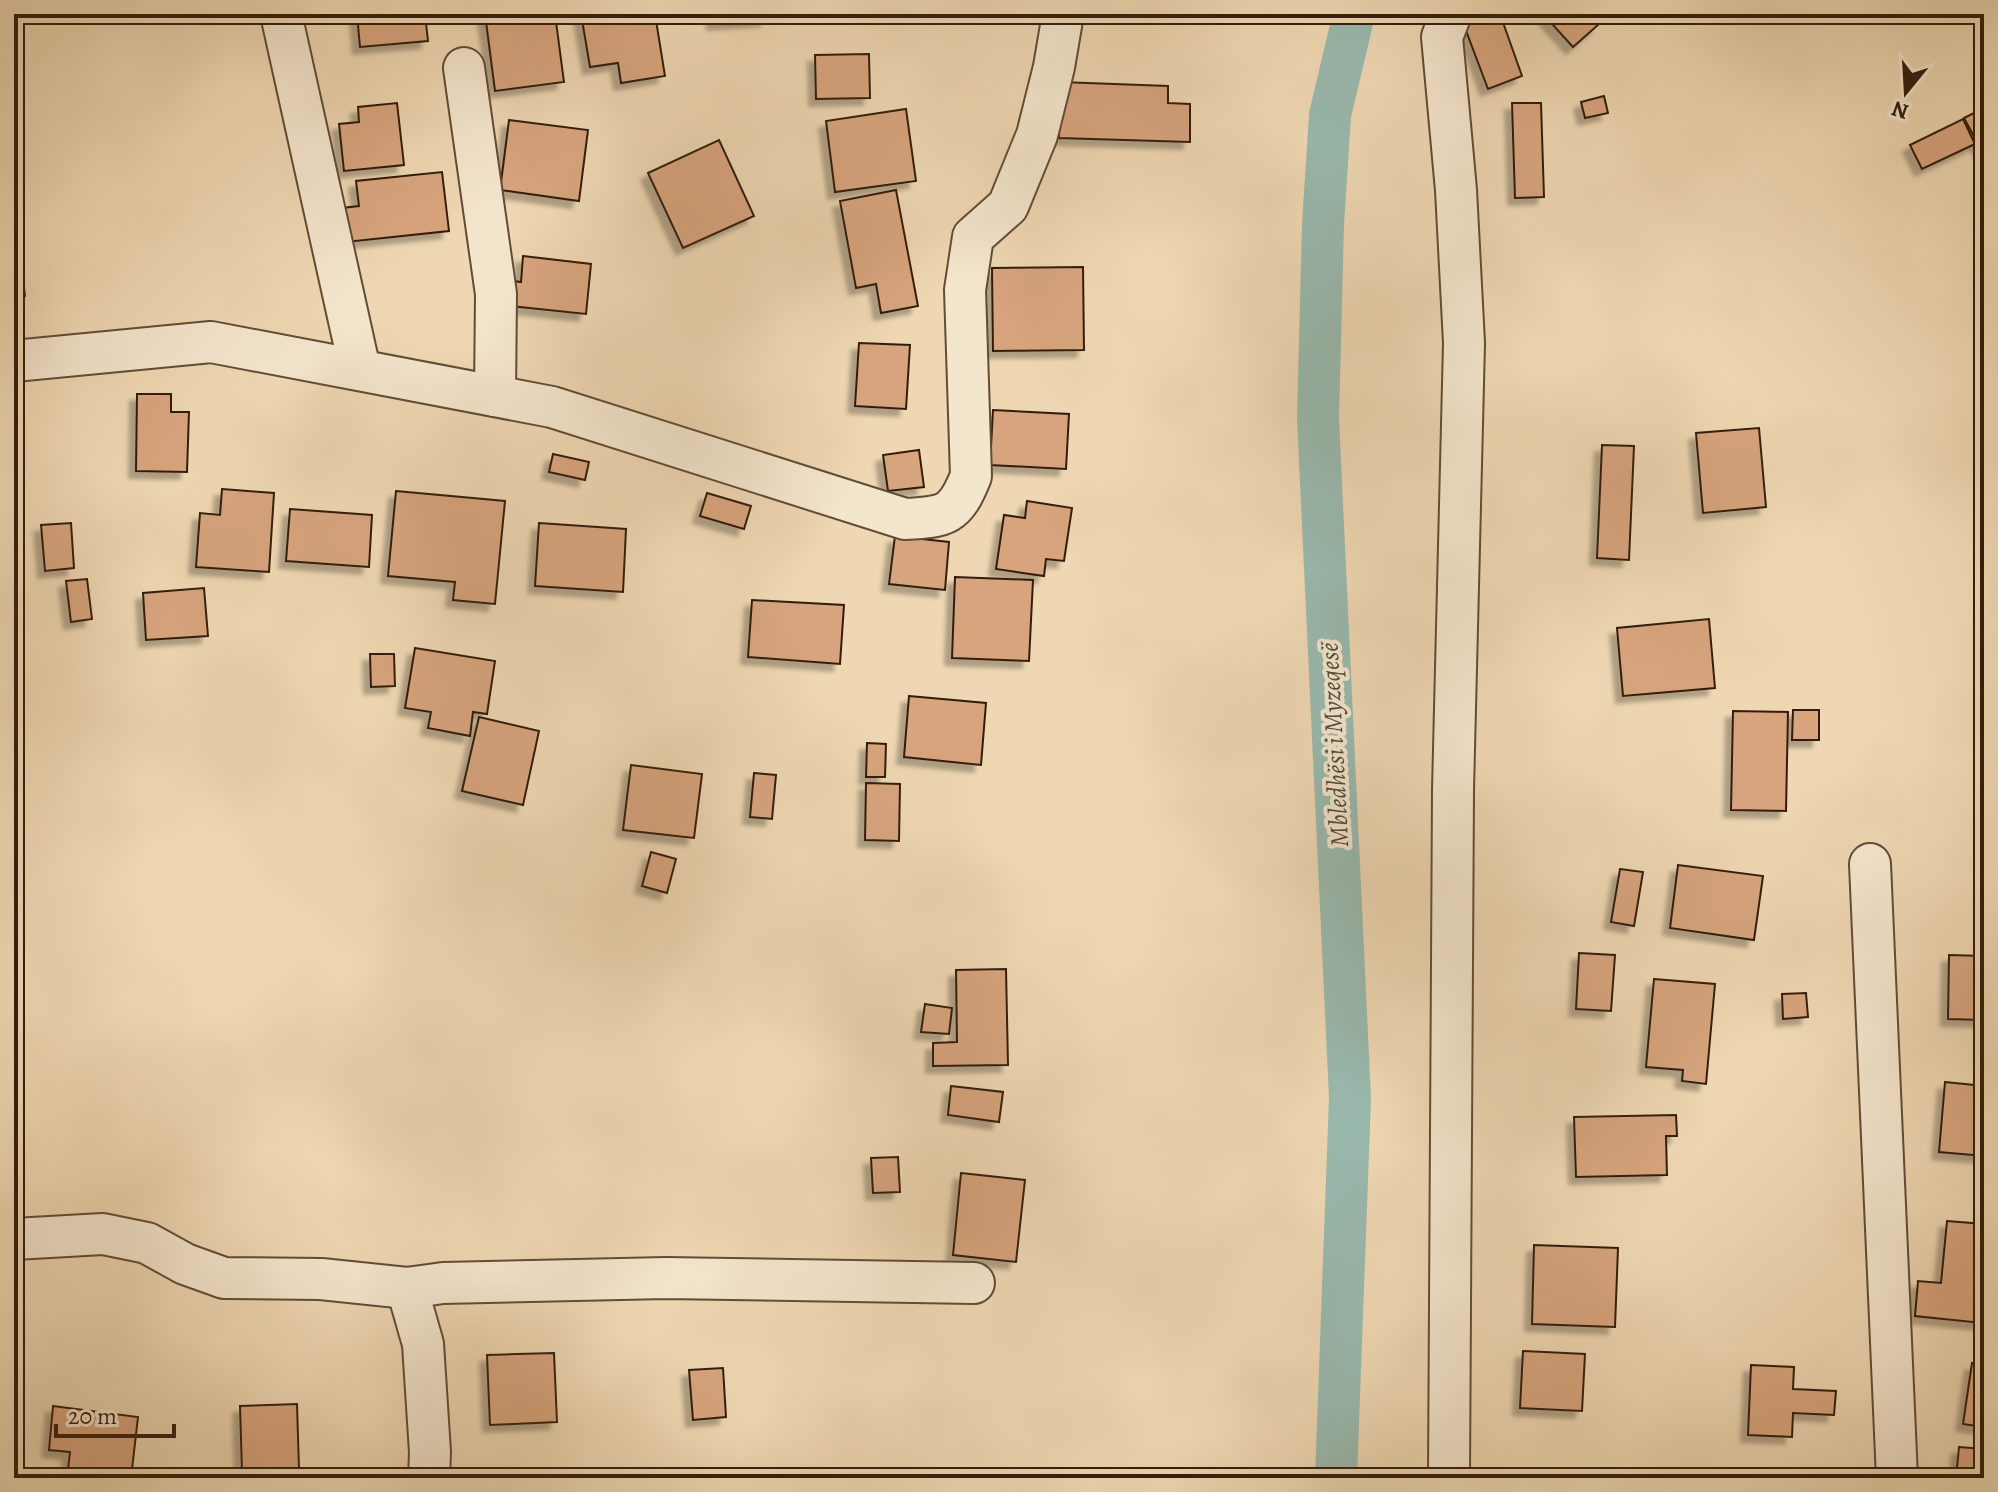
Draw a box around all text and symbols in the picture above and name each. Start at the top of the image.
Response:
north arrow [1866,52,1946,132]
text: N [1888,93,1912,127]
water label: Mbledhësi i Myzeqesë [1312,641,1357,848]
scale bar [56,1388,174,1438]
text: 20 m [68,1400,117,1432]

